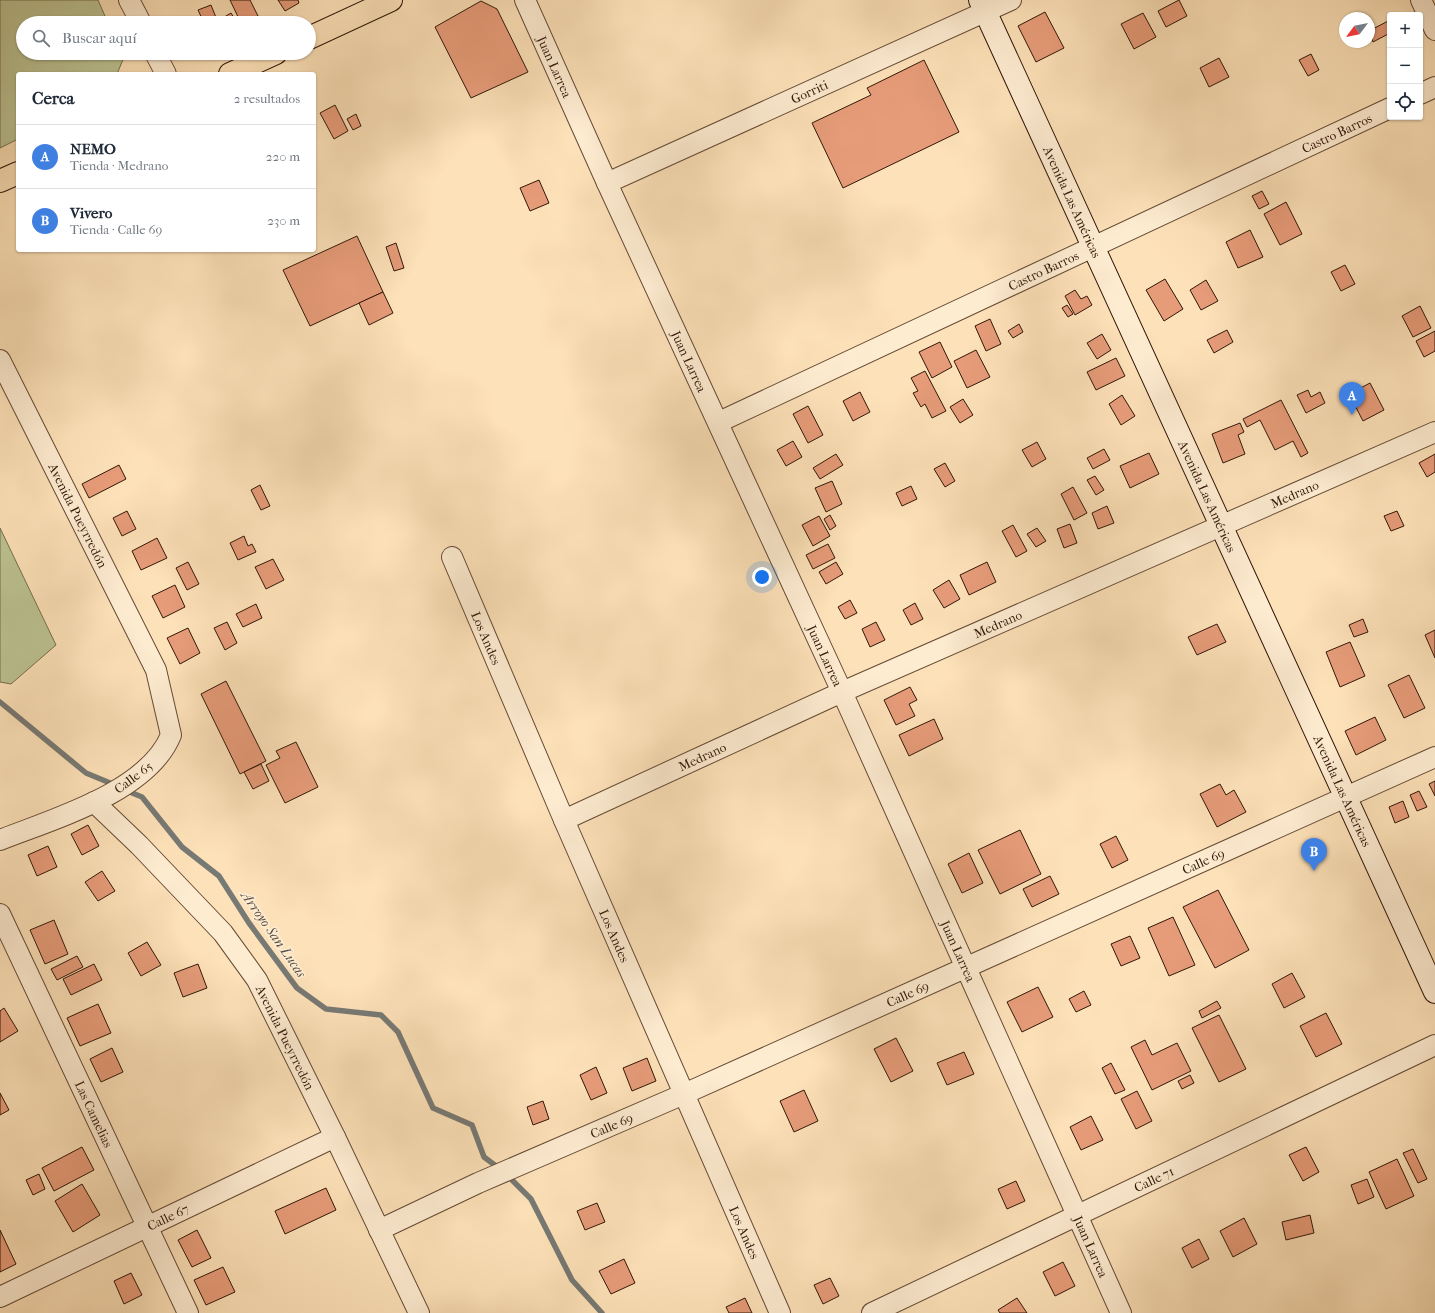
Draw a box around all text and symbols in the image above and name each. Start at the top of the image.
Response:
north arrow [1339,12,1375,48]
map controls [1387,12,1423,120]
button: + [1387,12,1423,48]
search box [16,16,316,60]
icon: search [30,27,52,49]
text: Buscar aquí [62,29,137,47]
street label: Juan Larrea [534,33,575,101]
button: − [1387,48,1423,84]
street label: Gorriti [789,77,830,107]
button: locate [1387,84,1423,120]
text: Cerca [32,88,74,108]
text: 2 resultados [234,91,300,106]
street label: Castro Barros [1299,110,1375,156]
text: NEMO [70,140,116,158]
street label: Avenida Las Américas [1040,143,1104,260]
text: A [41,149,49,164]
text: 220 m [266,149,300,164]
text: Tienda · Medrano [70,158,168,173]
text: Vivero [70,204,112,222]
text: B [41,213,49,228]
text: 230 m [267,213,300,228]
text: Tienda · Calle 69 [70,222,162,237]
street label: Castro Barros [1006,248,1081,294]
street label: Juan Larrea [668,328,710,395]
pin: A [1339,382,1365,415]
street label: Avenida Las Américas [1175,437,1239,555]
street label: Avenida Pueyrredón [45,460,111,571]
street label: Medrano [1268,477,1321,511]
your location [752,567,772,587]
street label: Medrano [972,607,1025,641]
street label: Los Andes [468,609,504,667]
street label: Juan Larrea [804,622,846,690]
street label: Avenida Las Américas [1310,732,1374,849]
street label: Medrano [676,739,729,774]
street label: Calle 65 [111,758,156,797]
pin: B [1301,838,1327,871]
street label: Calle 69 [1180,845,1227,878]
water label: Arroyo San Lucas [236,886,310,981]
street label: Los Andes [596,907,632,965]
street label: Juan Larrea [937,917,979,985]
street label: Calle 69 [884,978,931,1010]
street label: Avenida Pueyrredón [252,982,318,1093]
street label: Las Camelias [72,1078,116,1150]
street label: Calle 69 [588,1110,635,1142]
street label: Calle 71 [1132,1164,1176,1195]
street label: Calle 67 [145,1201,191,1234]
street label: Los Andes [726,1204,762,1262]
street label: Juan Larrea [1070,1213,1111,1281]

